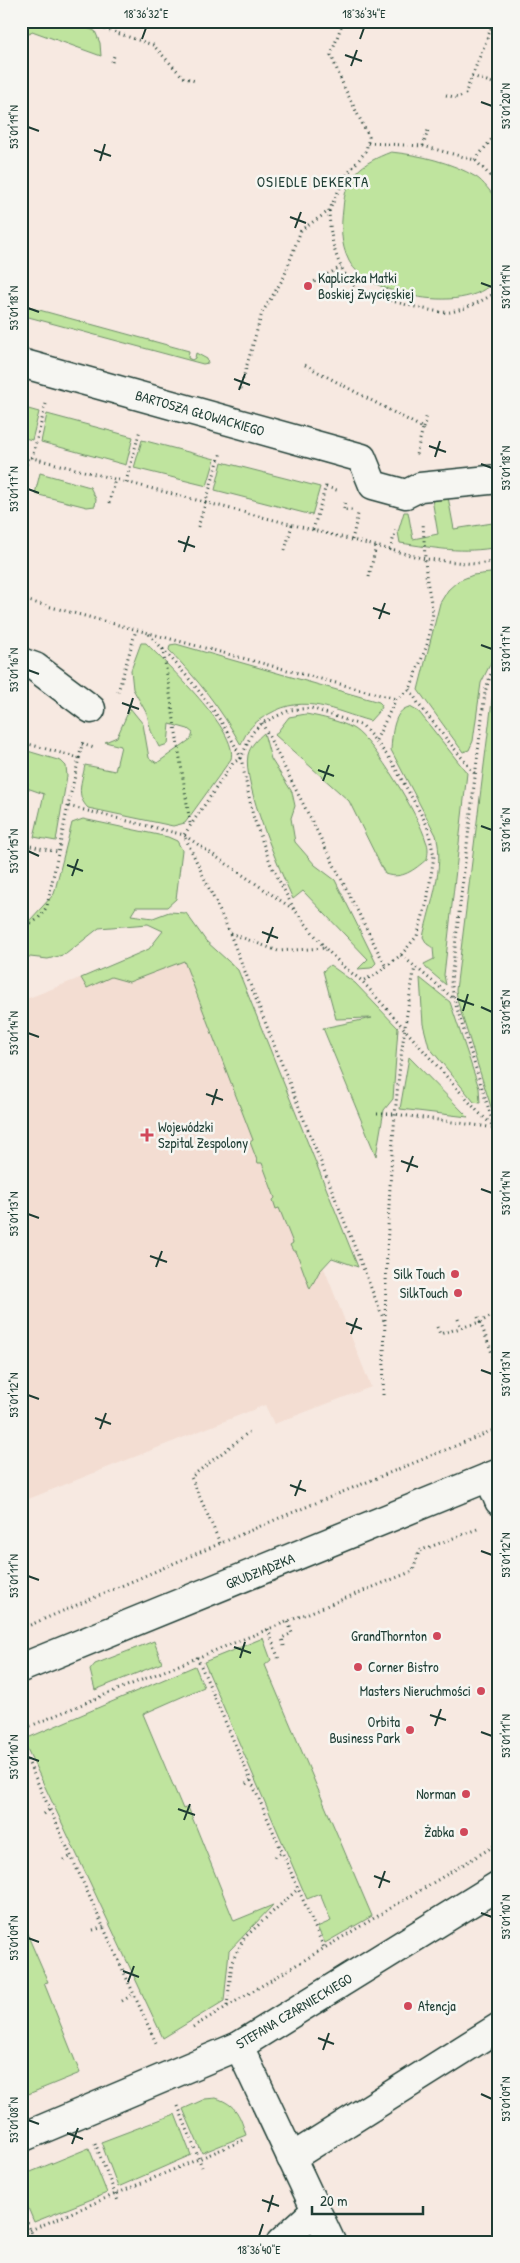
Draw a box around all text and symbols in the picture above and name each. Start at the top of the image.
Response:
text: 18°36'32"E [124,5,169,22]
text: 18°36'34"E [342,5,386,22]
text: 53°01'20"N [497,83,514,129]
text: 53°01'19"N [5,105,22,149]
district label: OSIEDLE DEKERTA [257,171,369,192]
text: 53°01'19"N [497,265,514,309]
place label: Kapliczka Matki Boskiej Zwycięskiej [318,268,414,304]
marker: Kapliczka Matki Boskiej Zwycięskiej [302,280,314,292]
text: 53°01'18"N [5,286,22,330]
street label: BARTOSZA GŁOWACKIEGO [133,385,267,440]
text: 53°01'18"N [497,446,514,490]
text: 53°01'17"N [5,466,22,512]
text: 53°01'17"N [497,626,514,672]
text: 53°01'16"N [5,648,22,692]
text: 53°01'16"N [497,808,514,852]
text: 53°01'15"N [5,829,22,873]
text: 53°01'15"N [497,990,514,1034]
text: 53°01'14"N [5,1011,22,1055]
place label: Wojewódzki Szpital Zespolony [158,1117,248,1153]
marker: Wojewódzki Szpital Zespolony [140,1128,154,1142]
text: 53°01'14"N [497,1171,514,1215]
text: 53°01'13"N [5,1192,22,1236]
place label: Silk Touch [394,1264,445,1283]
marker: Silk Touch [449,1268,461,1280]
place label: SilkTouch [400,1283,448,1302]
marker: SilkTouch [452,1287,464,1299]
text: 53°01'13"N [497,1352,514,1396]
text: 53°01'12"N [5,1373,22,1417]
text: 53°01'12"N [497,1533,514,1577]
street label: GRUDZIĄDZKA [223,1548,297,1593]
text: 53°01'11"N [5,1554,22,1598]
place label: GrandThornton [351,1626,427,1645]
marker: GrandThornton [431,1630,443,1642]
place label: Corner Bistro [368,1657,439,1676]
marker: Corner Bistro [352,1661,364,1673]
place label: Masters Nieruchmości [360,1681,471,1700]
marker: Masters Nieruchmości [475,1685,487,1697]
place label: Orbita Business Park [329,1712,401,1747]
text: 53°01'11"N [497,1714,514,1758]
marker: Orbita Business Park [404,1724,416,1736]
text: 53°01'10"N [5,1735,22,1779]
place label: Norman [416,1784,456,1803]
marker: Norman [460,1788,472,1800]
place label: Żabka [424,1822,455,1841]
marker: Żabka [458,1826,470,1838]
text: 53°01'10"N [497,1895,514,1939]
text: 53°01'09"N [5,1916,22,1960]
street label: STEFANA CZARNIECKIEGO [232,1968,356,2053]
place label: Atencja [418,1996,456,2016]
marker: Atencja [402,2000,414,2012]
text: 53°01'09"N [497,2077,514,2121]
text: 53°01'08"N [5,2097,22,2143]
scale bar [312,2183,424,2215]
text: 20 m [320,2190,347,2211]
text: 18°36'40"E [237,2241,281,2258]

